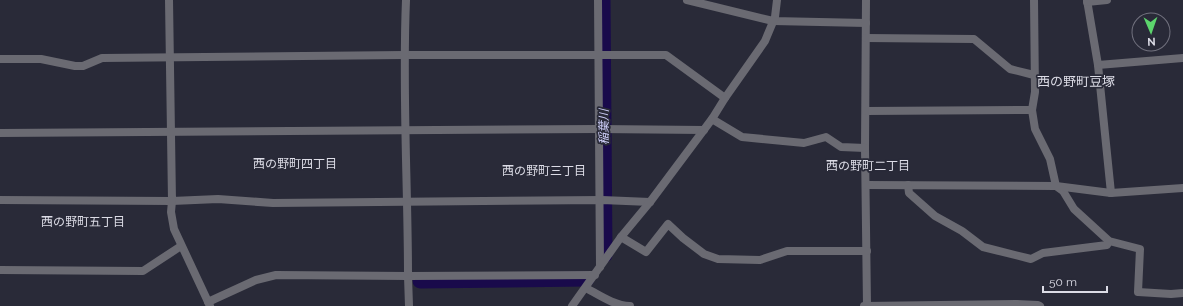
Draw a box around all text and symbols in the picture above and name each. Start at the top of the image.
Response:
north arrow [1131,12,1171,52]
text: N [1147,35,1156,48]
district label: 西の野町豆塚 [1037,74,1115,89]
water label: 稲葉川 [597,107,611,145]
district label: 西の野町四丁目 [253,157,337,171]
district label: 西の野町二丁目 [826,159,910,173]
district label: 西の野町三丁目 [502,164,586,178]
district label: 西の野町五丁目 [41,215,125,229]
scale bar [1043,268,1107,294]
text: 50 m [1049,275,1077,289]

